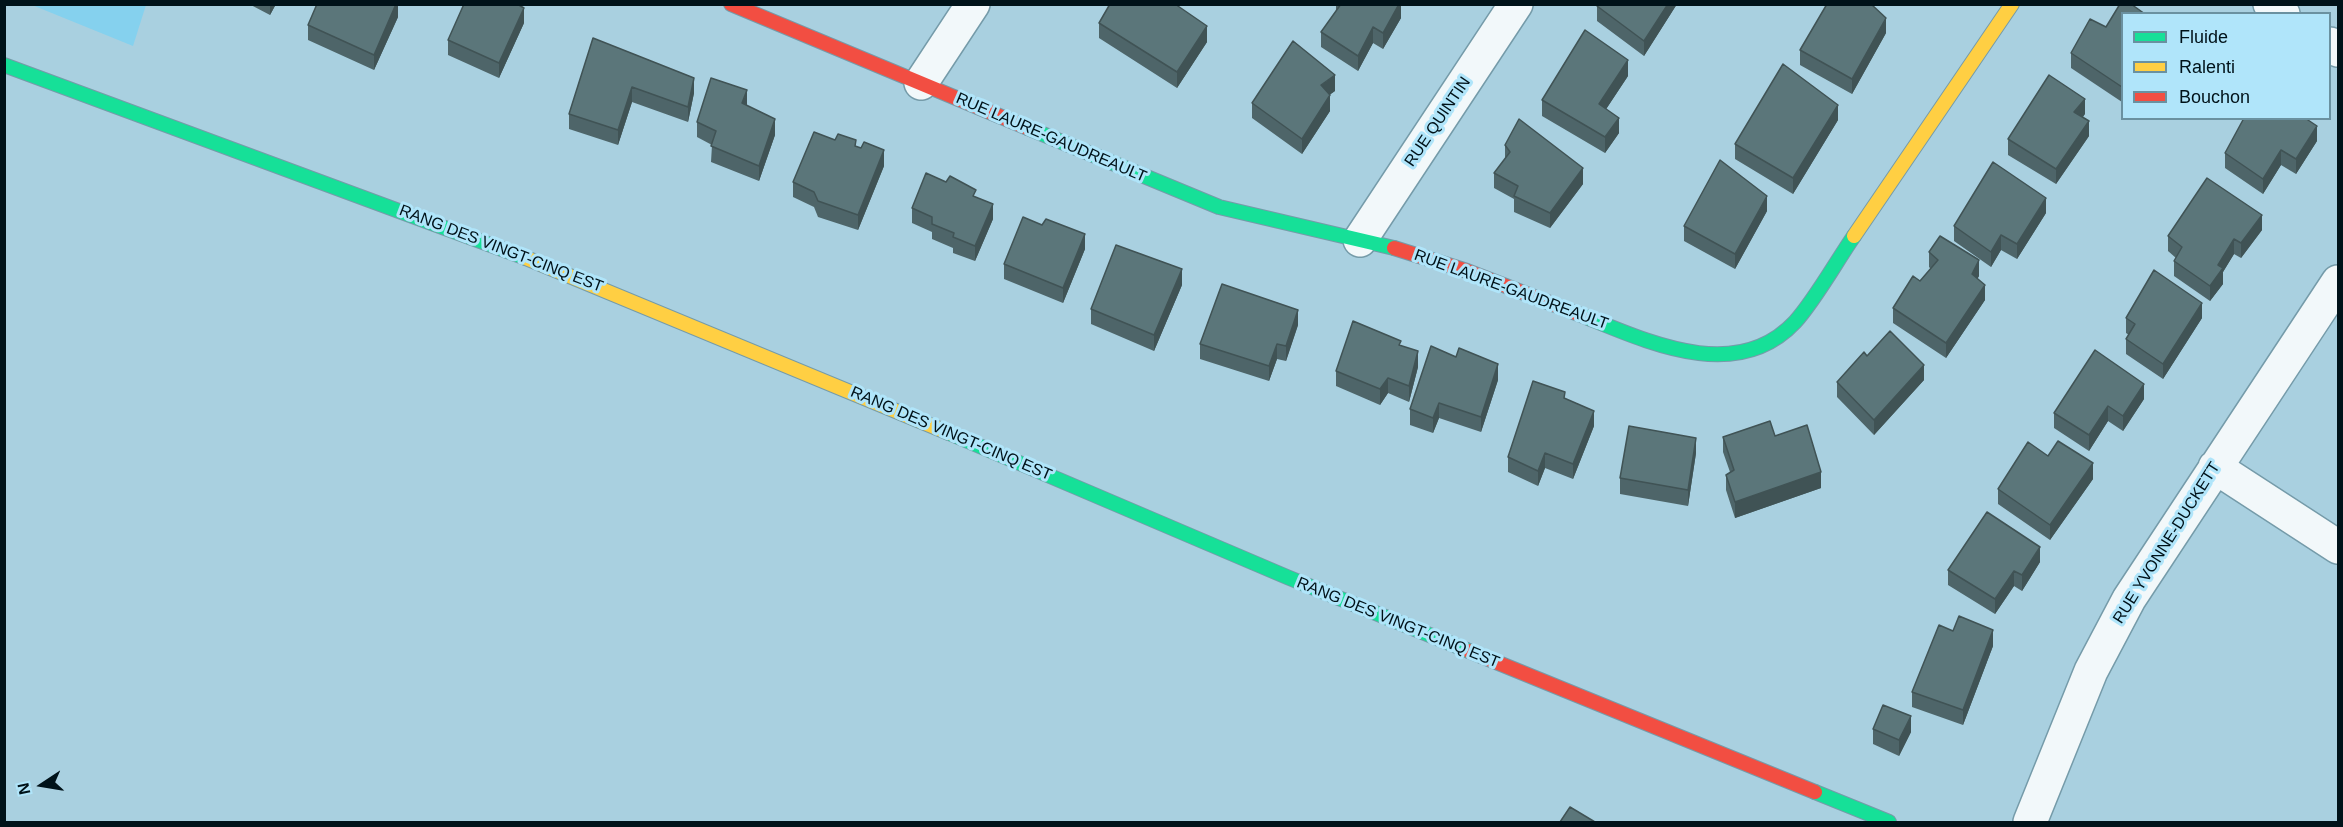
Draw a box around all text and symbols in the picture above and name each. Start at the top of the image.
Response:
legend [2121,12,2331,120]
text: Fluide [2179,27,2228,47]
text: Ralenti [2179,57,2235,77]
street label: RUE QUINTIN [1401,74,1475,170]
text: Bouchon [2179,87,2250,107]
street label: RUE LAURE-GAUDREAULT [953,89,1149,187]
street label: RANG DES VINGT-CINQ EST [396,201,606,297]
street label: RUE LAURE-GAUDREAULT [1411,246,1611,334]
street label: RANG DES VINGT-CINQ EST [847,383,1055,485]
street label: RUE YVONNE-DUCKETT [2109,459,2225,627]
street label: RANG DES VINGT-CINQ EST [1294,573,1502,673]
north arrow [12,755,72,815]
text: N [14,781,33,796]

